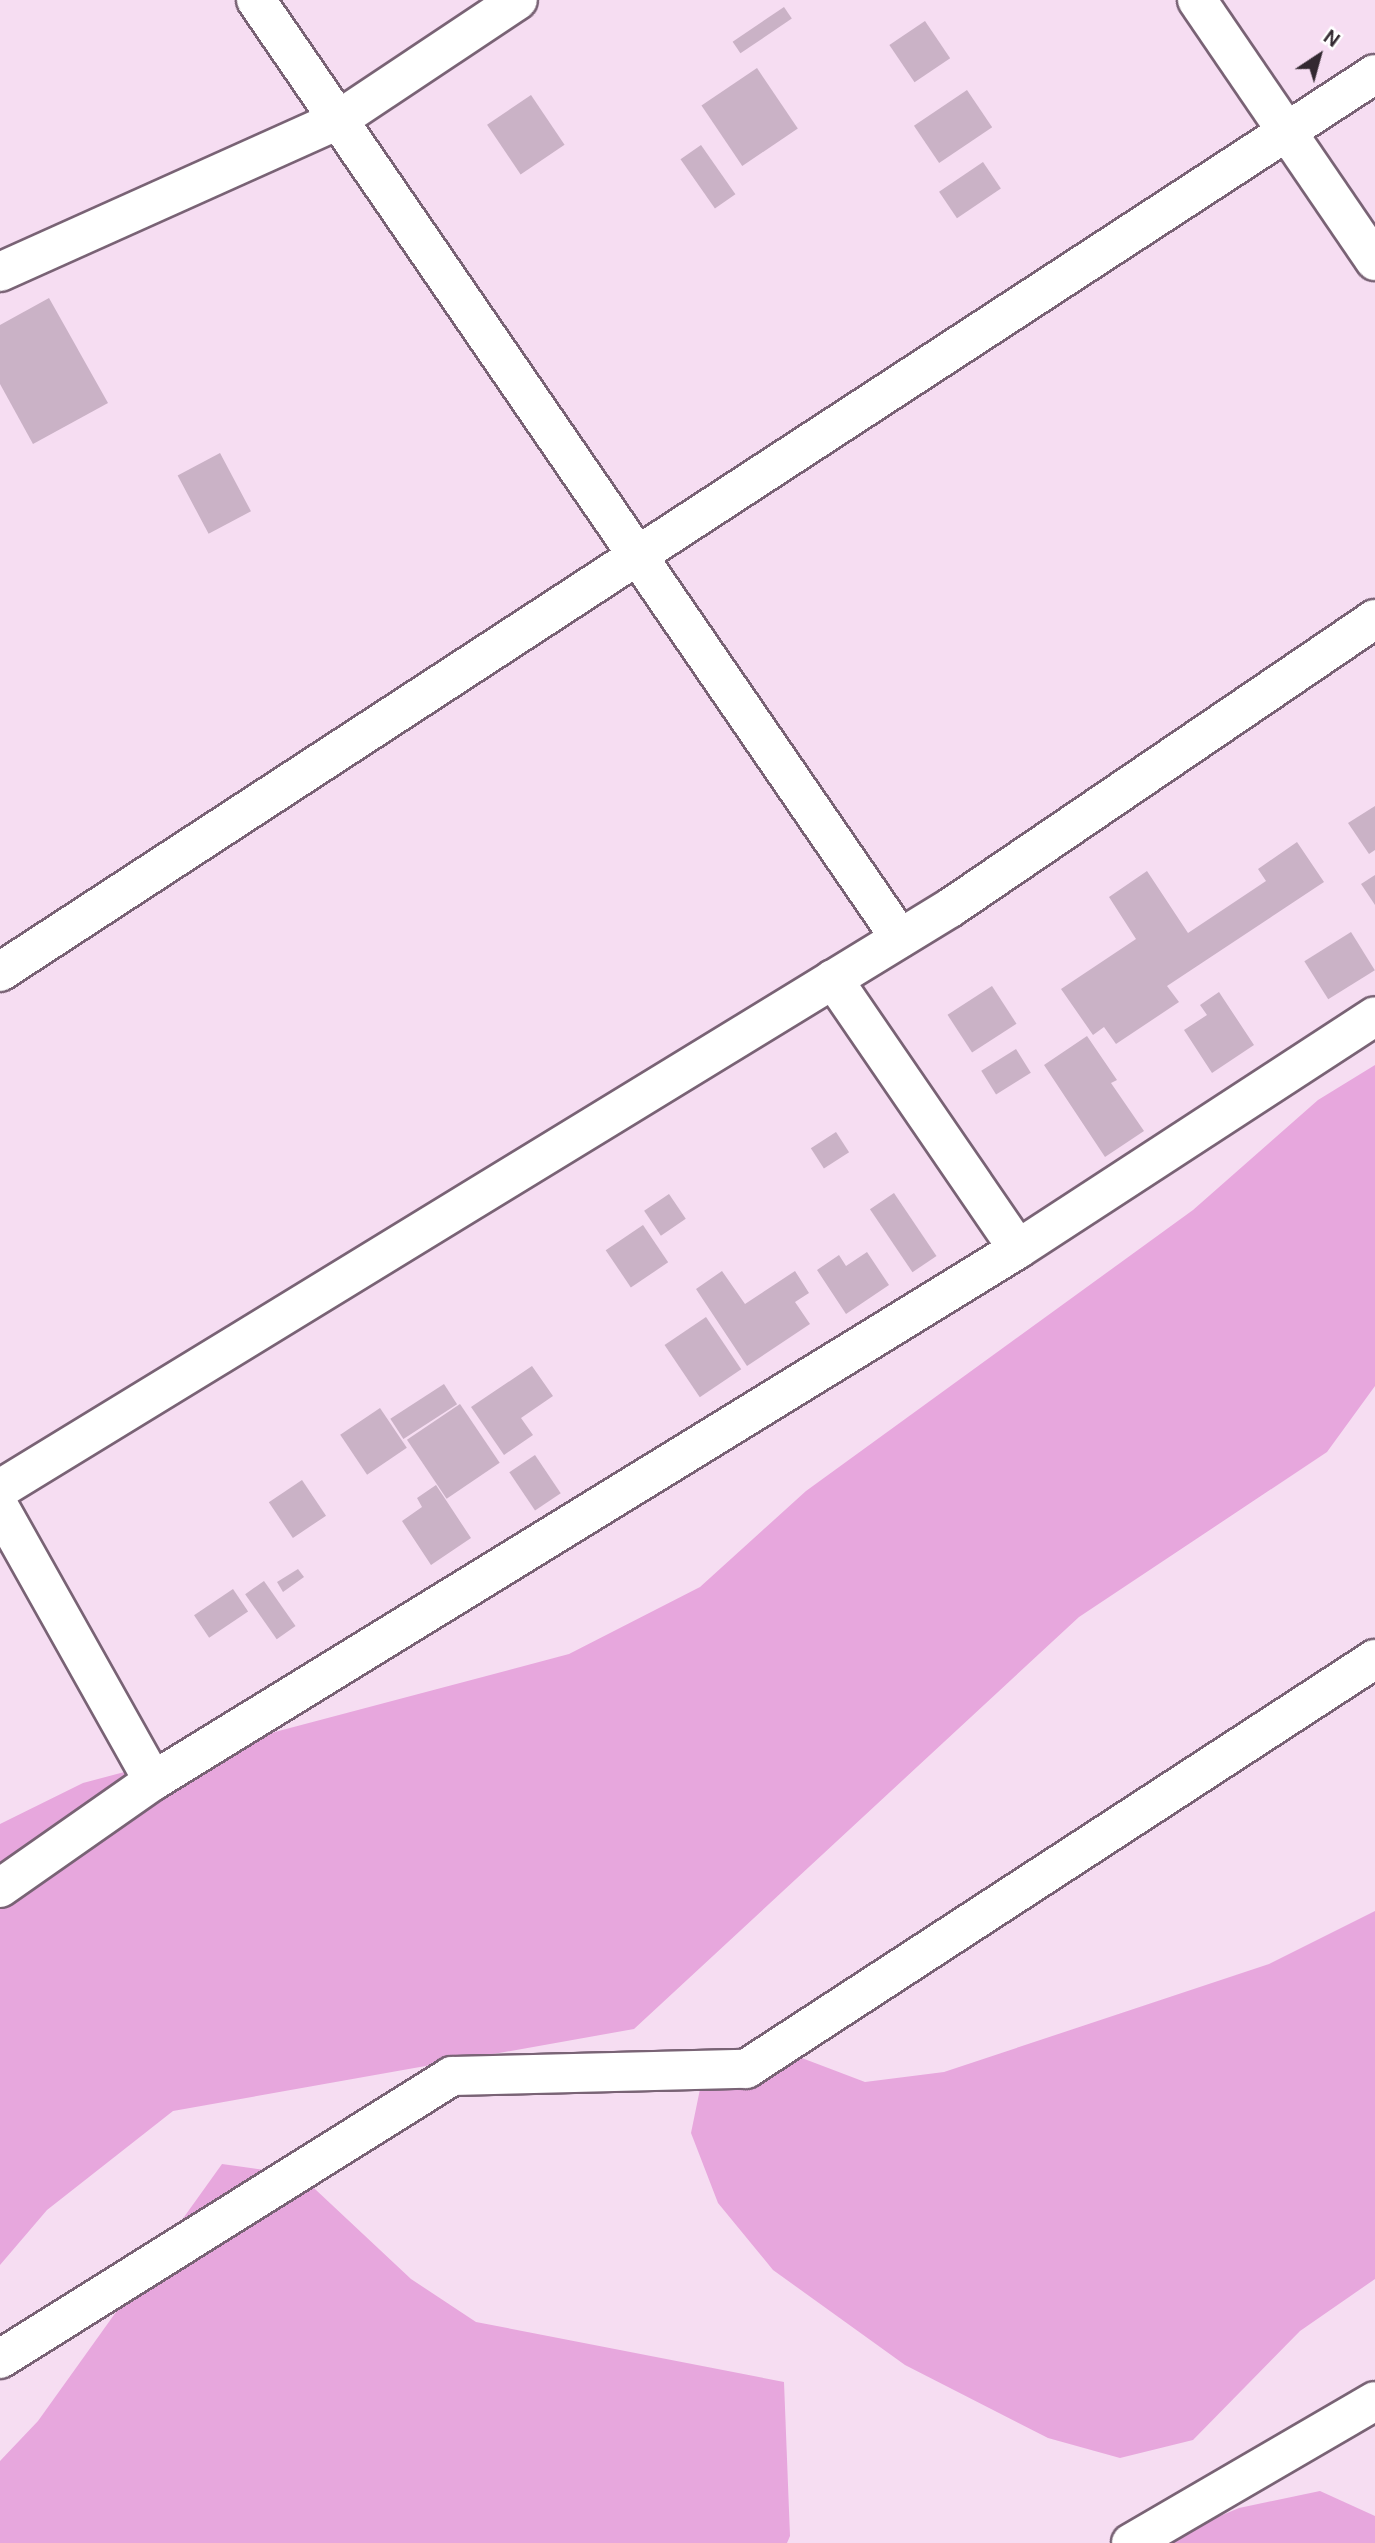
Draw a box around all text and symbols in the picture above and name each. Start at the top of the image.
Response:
north arrow [1284,21,1354,91]
text: N [1319,24,1345,53]

